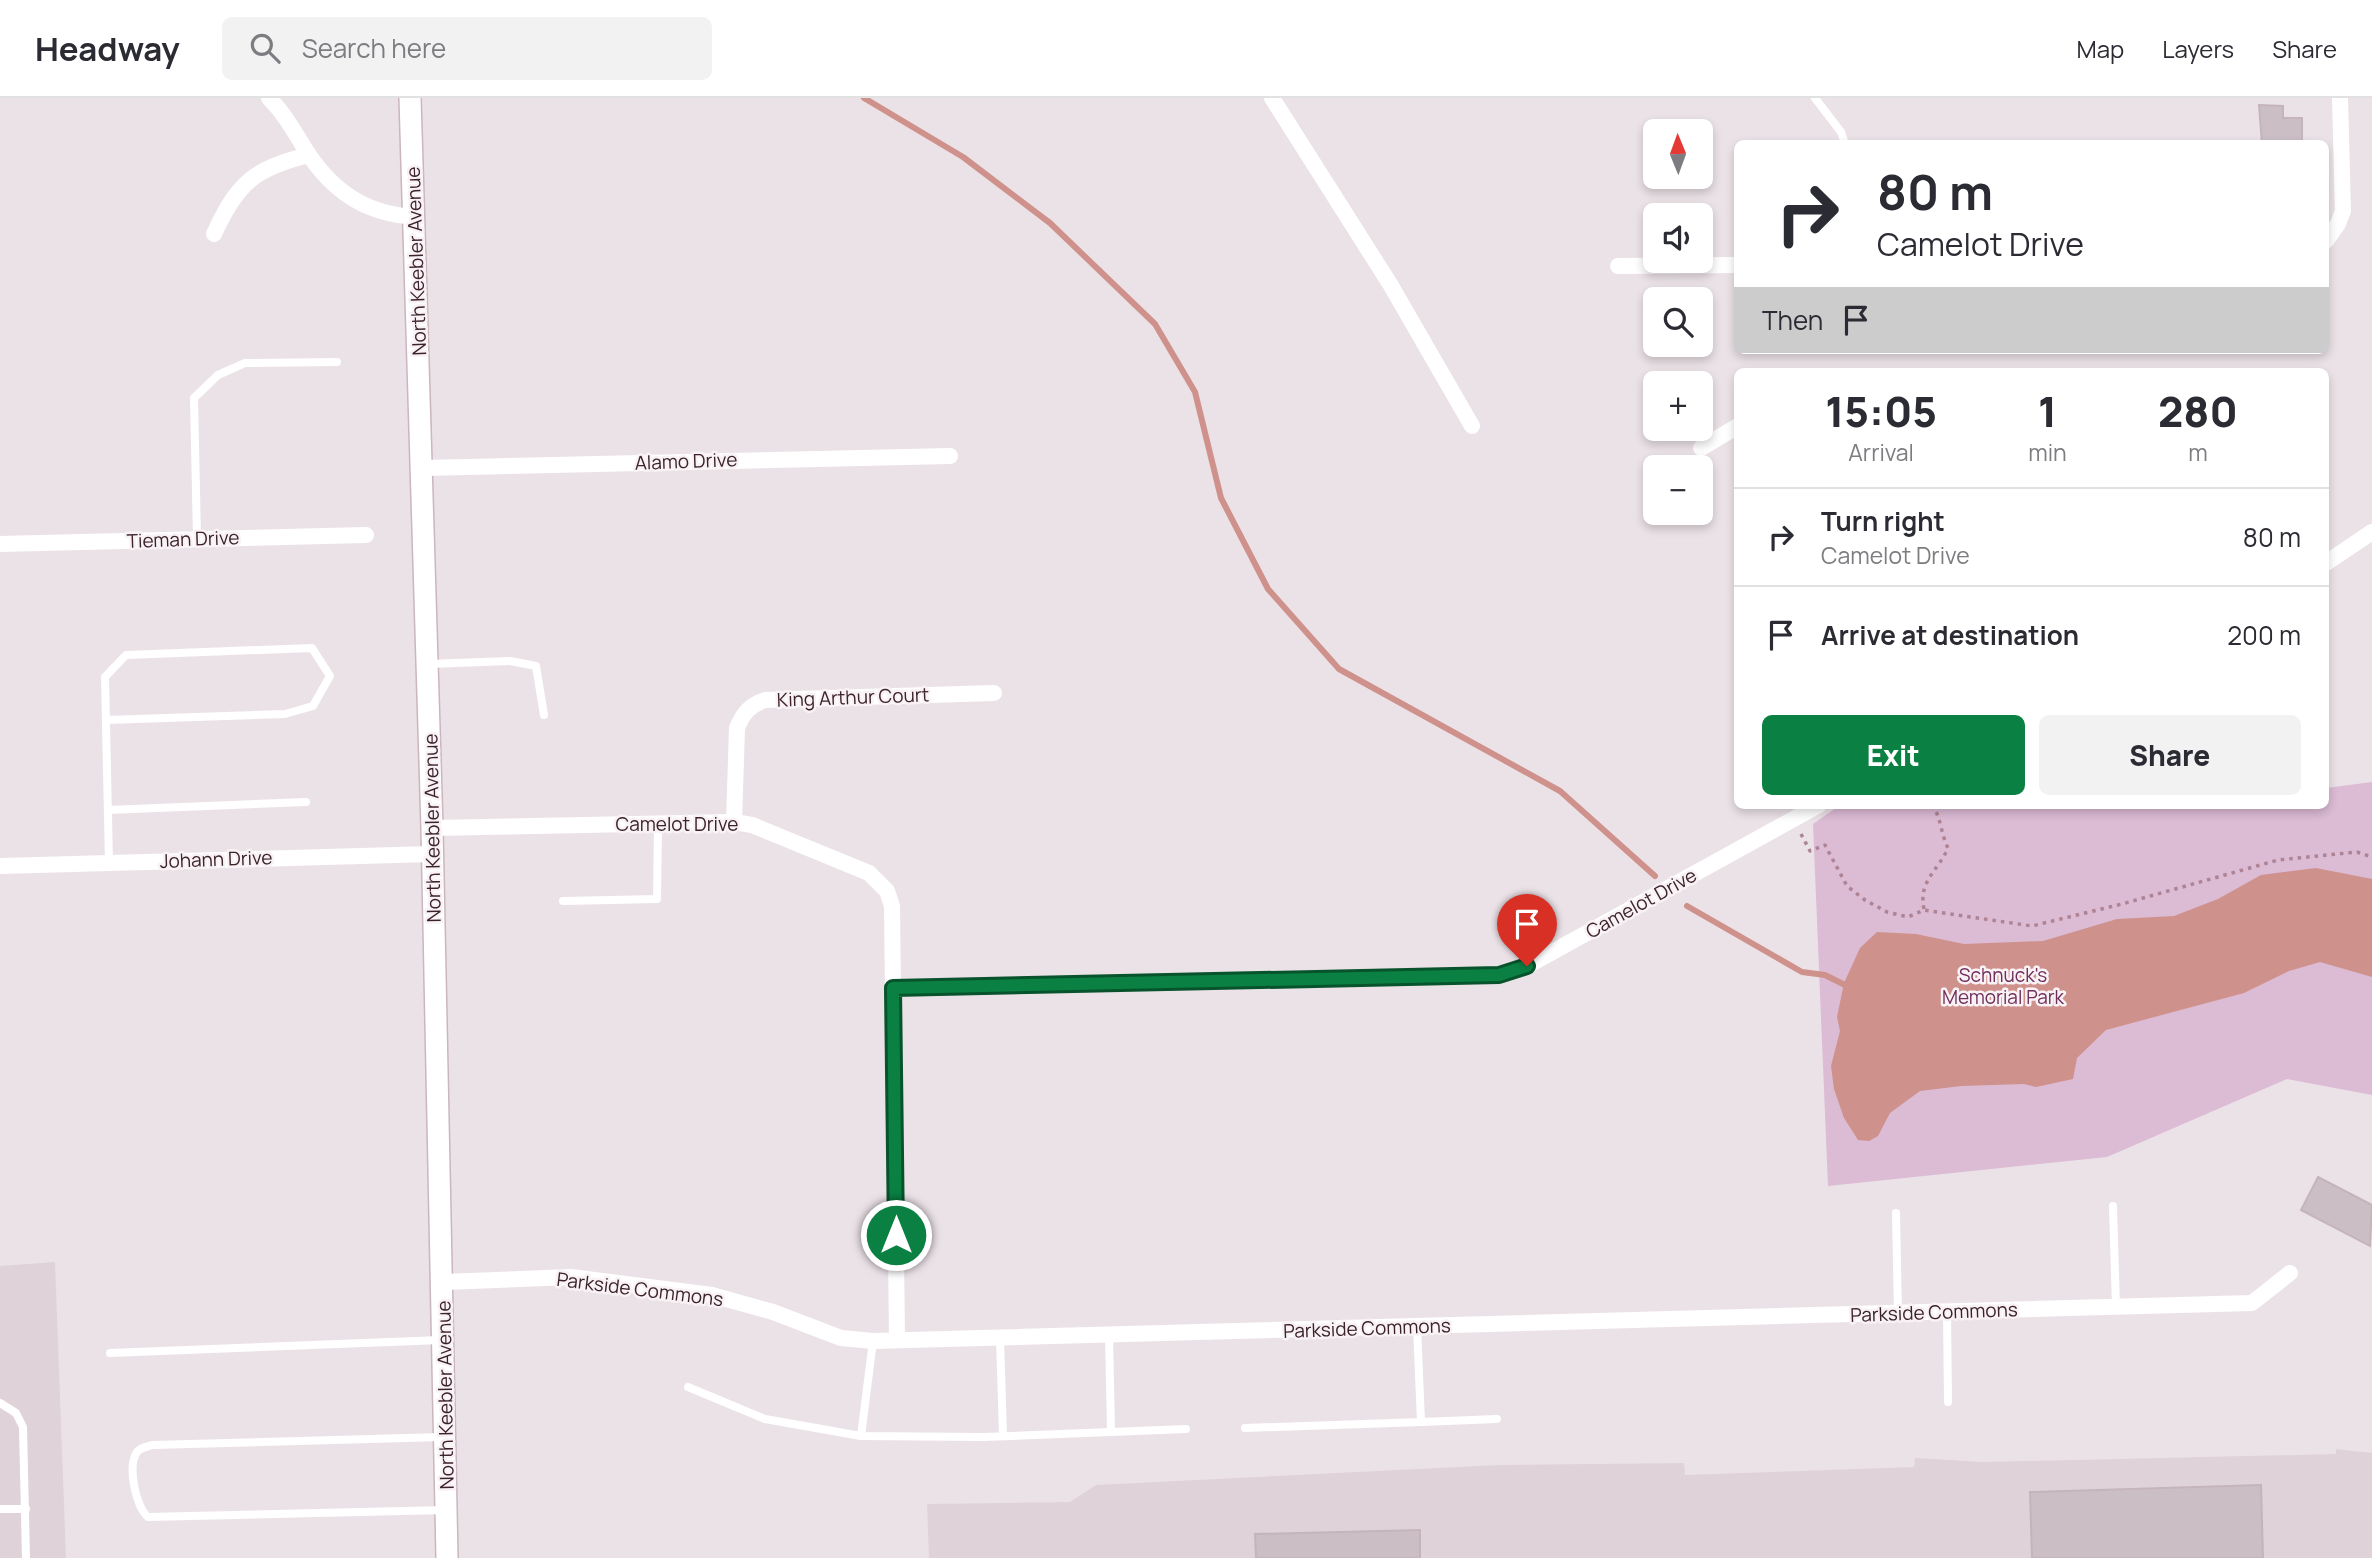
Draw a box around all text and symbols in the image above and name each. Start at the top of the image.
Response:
search box [222,17,712,80]
text: Headway [35,26,180,71]
icon: search [246,29,284,67]
text: Search here [302,30,446,66]
text: Map [2077,32,2124,65]
text: Layers [2162,32,2234,65]
text: Share [2272,32,2337,65]
north arrow [1643,119,1713,189]
map controls [1643,119,1713,525]
text: 80 m [1877,158,1993,225]
street label: North Keebler Avenue [400,166,432,356]
icon: right [1762,168,1853,259]
button: sound [1643,203,1713,273]
text: Camelot Drive [1877,222,2084,266]
button: search [1643,287,1713,357]
icon: arrive [1837,301,1875,339]
text: Then [1762,302,1823,338]
button: + [1643,371,1713,441]
text: 15:05 [1825,382,1937,440]
text: 1 [2038,382,2057,440]
text: 280 [2158,382,2238,440]
text: Arrival [1848,436,1914,468]
text: min [2028,436,2067,468]
text: m [2188,436,2208,468]
street label: Alamo Drive [634,446,738,476]
button: − [1643,455,1713,525]
text: Turn right [1821,503,1945,539]
icon: right [1762,518,1800,556]
text: 80 m [2243,519,2301,555]
street label: Tieman Drive [126,524,240,554]
text: Camelot Drive [1821,539,1970,571]
icon: arrive [1762,616,1800,654]
text: Arrive at destination [1821,617,2079,653]
text: 200 m [2227,617,2301,653]
street label: King Arthur Court [776,681,930,713]
button: Exit [1762,715,2025,795]
button: Share [2039,715,2301,795]
street label: North Keebler Avenue [417,733,447,923]
street label: Camelot Drive [616,811,738,837]
street label: Johann Drive [159,844,273,874]
street label: Camelot Drive [1581,862,1701,944]
pin [1497,894,1557,966]
icon: arrive [1508,905,1546,943]
park label: Schnuck's Memorial Park [1942,962,2065,1010]
position arrow [859,1198,933,1272]
street label: Parkside Commons [555,1266,725,1312]
street label: Parkside Commons [1850,1296,2018,1328]
street label: North Keebler Avenue [430,1300,460,1490]
street label: Parkside Commons [1283,1312,1451,1344]

